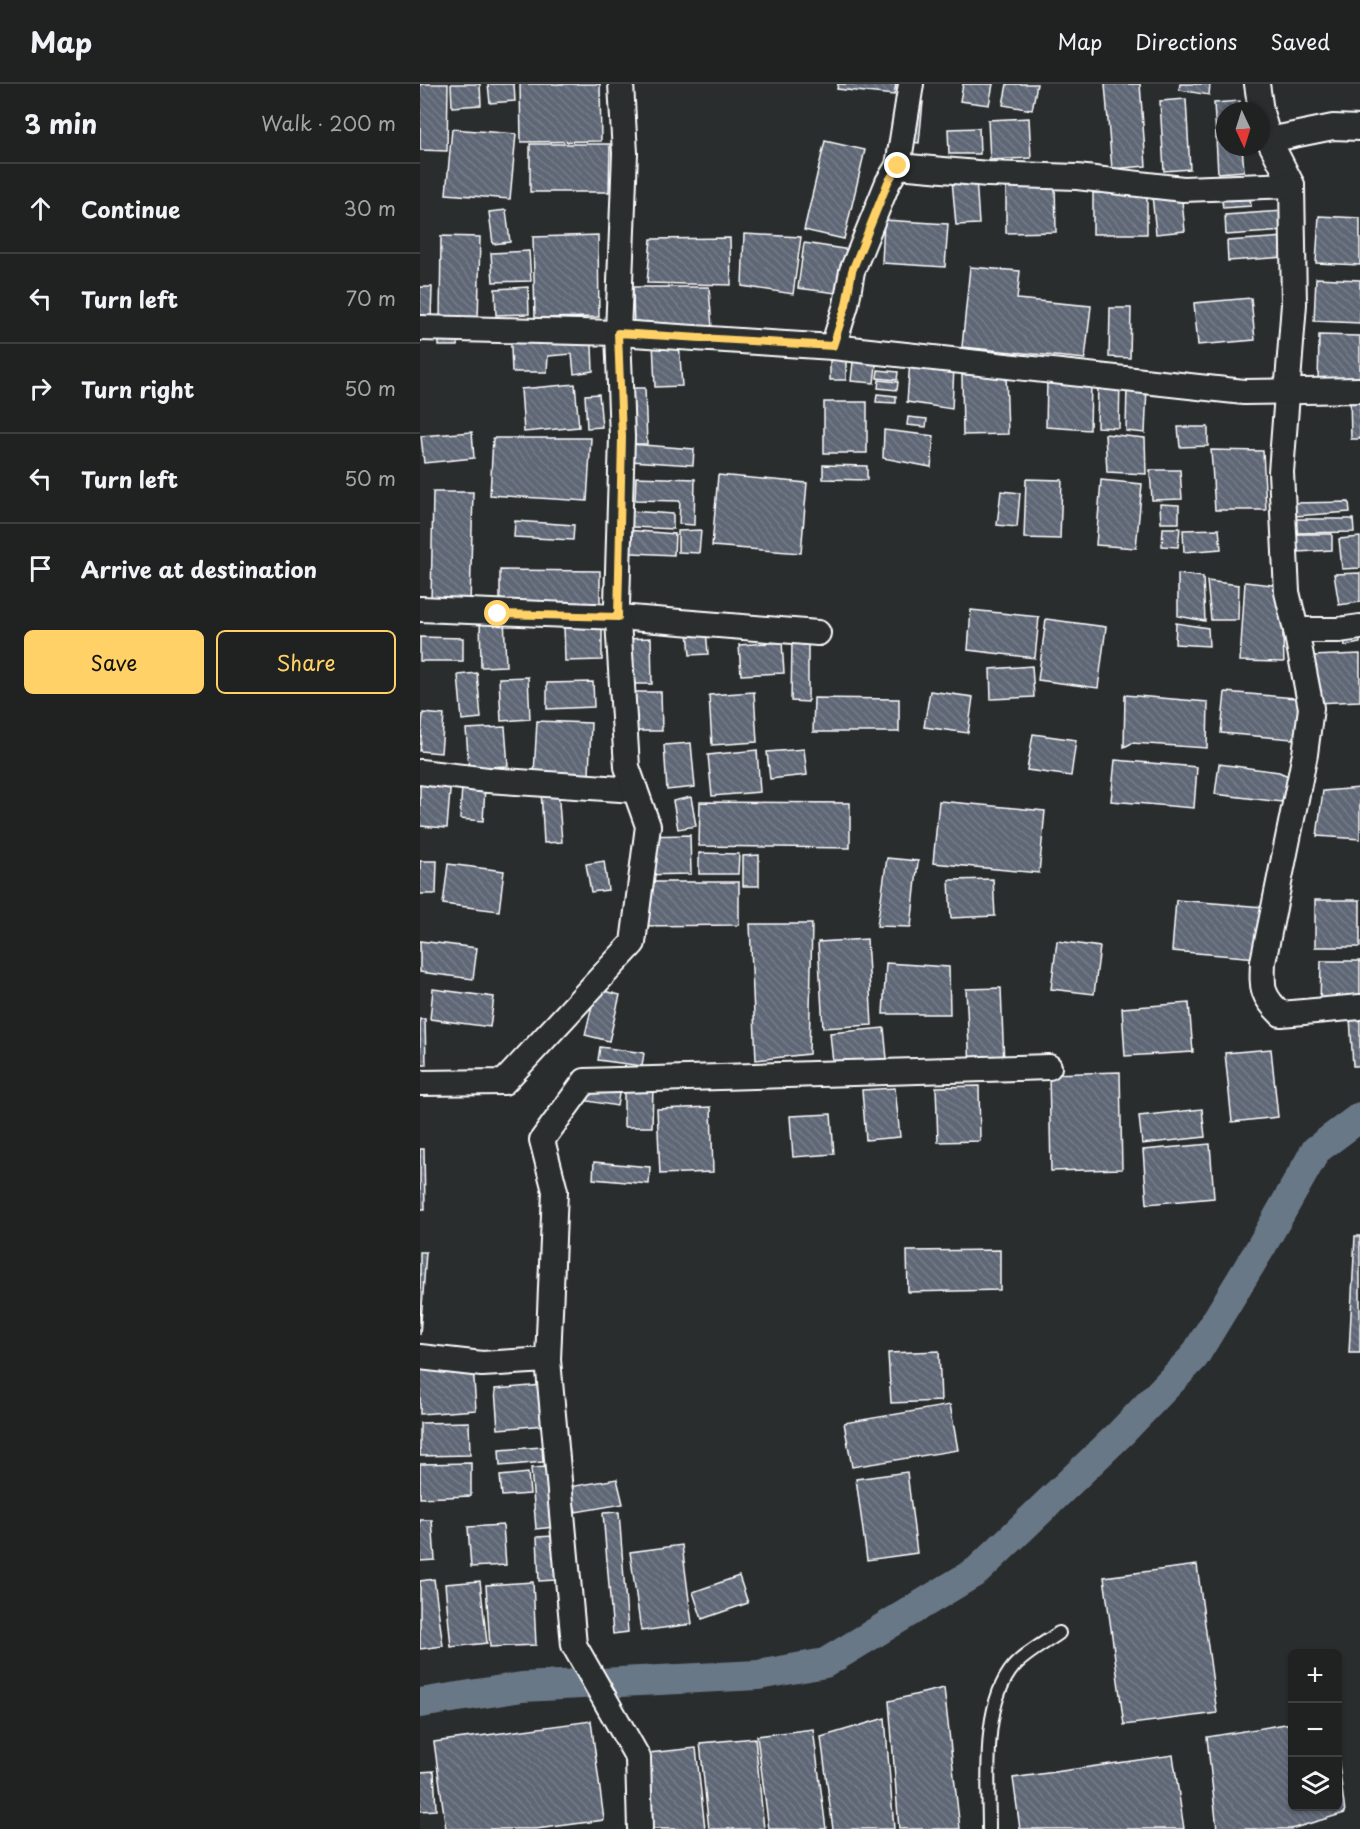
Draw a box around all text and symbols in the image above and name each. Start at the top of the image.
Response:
text: Map [30,20,92,63]
text: Map [1057,25,1102,57]
text: Directions [1135,25,1237,57]
text: Saved [1270,25,1330,57]
north arrow [1216,102,1270,156]
text: 3 min [24,104,97,143]
text: Walk · 200 m [261,108,396,138]
route end [884,152,910,178]
icon: ahead [24,192,57,225]
text: Continue [81,192,180,225]
text: 30 m [343,193,396,223]
icon: left [24,282,57,315]
text: Turn left [81,282,178,315]
text: 70 m [346,283,396,313]
icon: right [24,372,57,405]
text: Turn right [81,372,194,405]
text: 50 m [344,373,396,403]
icon: left [24,462,57,495]
text: Turn left [81,462,178,495]
text: 50 m [344,463,396,493]
icon: arrive [24,552,57,585]
text: Arrive at destination [81,552,317,585]
route start [484,600,510,626]
button: Save [24,630,204,694]
button: Share [216,630,396,694]
map controls [1288,1649,1342,1811]
button: + [1288,1649,1342,1703]
button: − [1288,1703,1342,1757]
button: layers [1288,1757,1342,1811]

